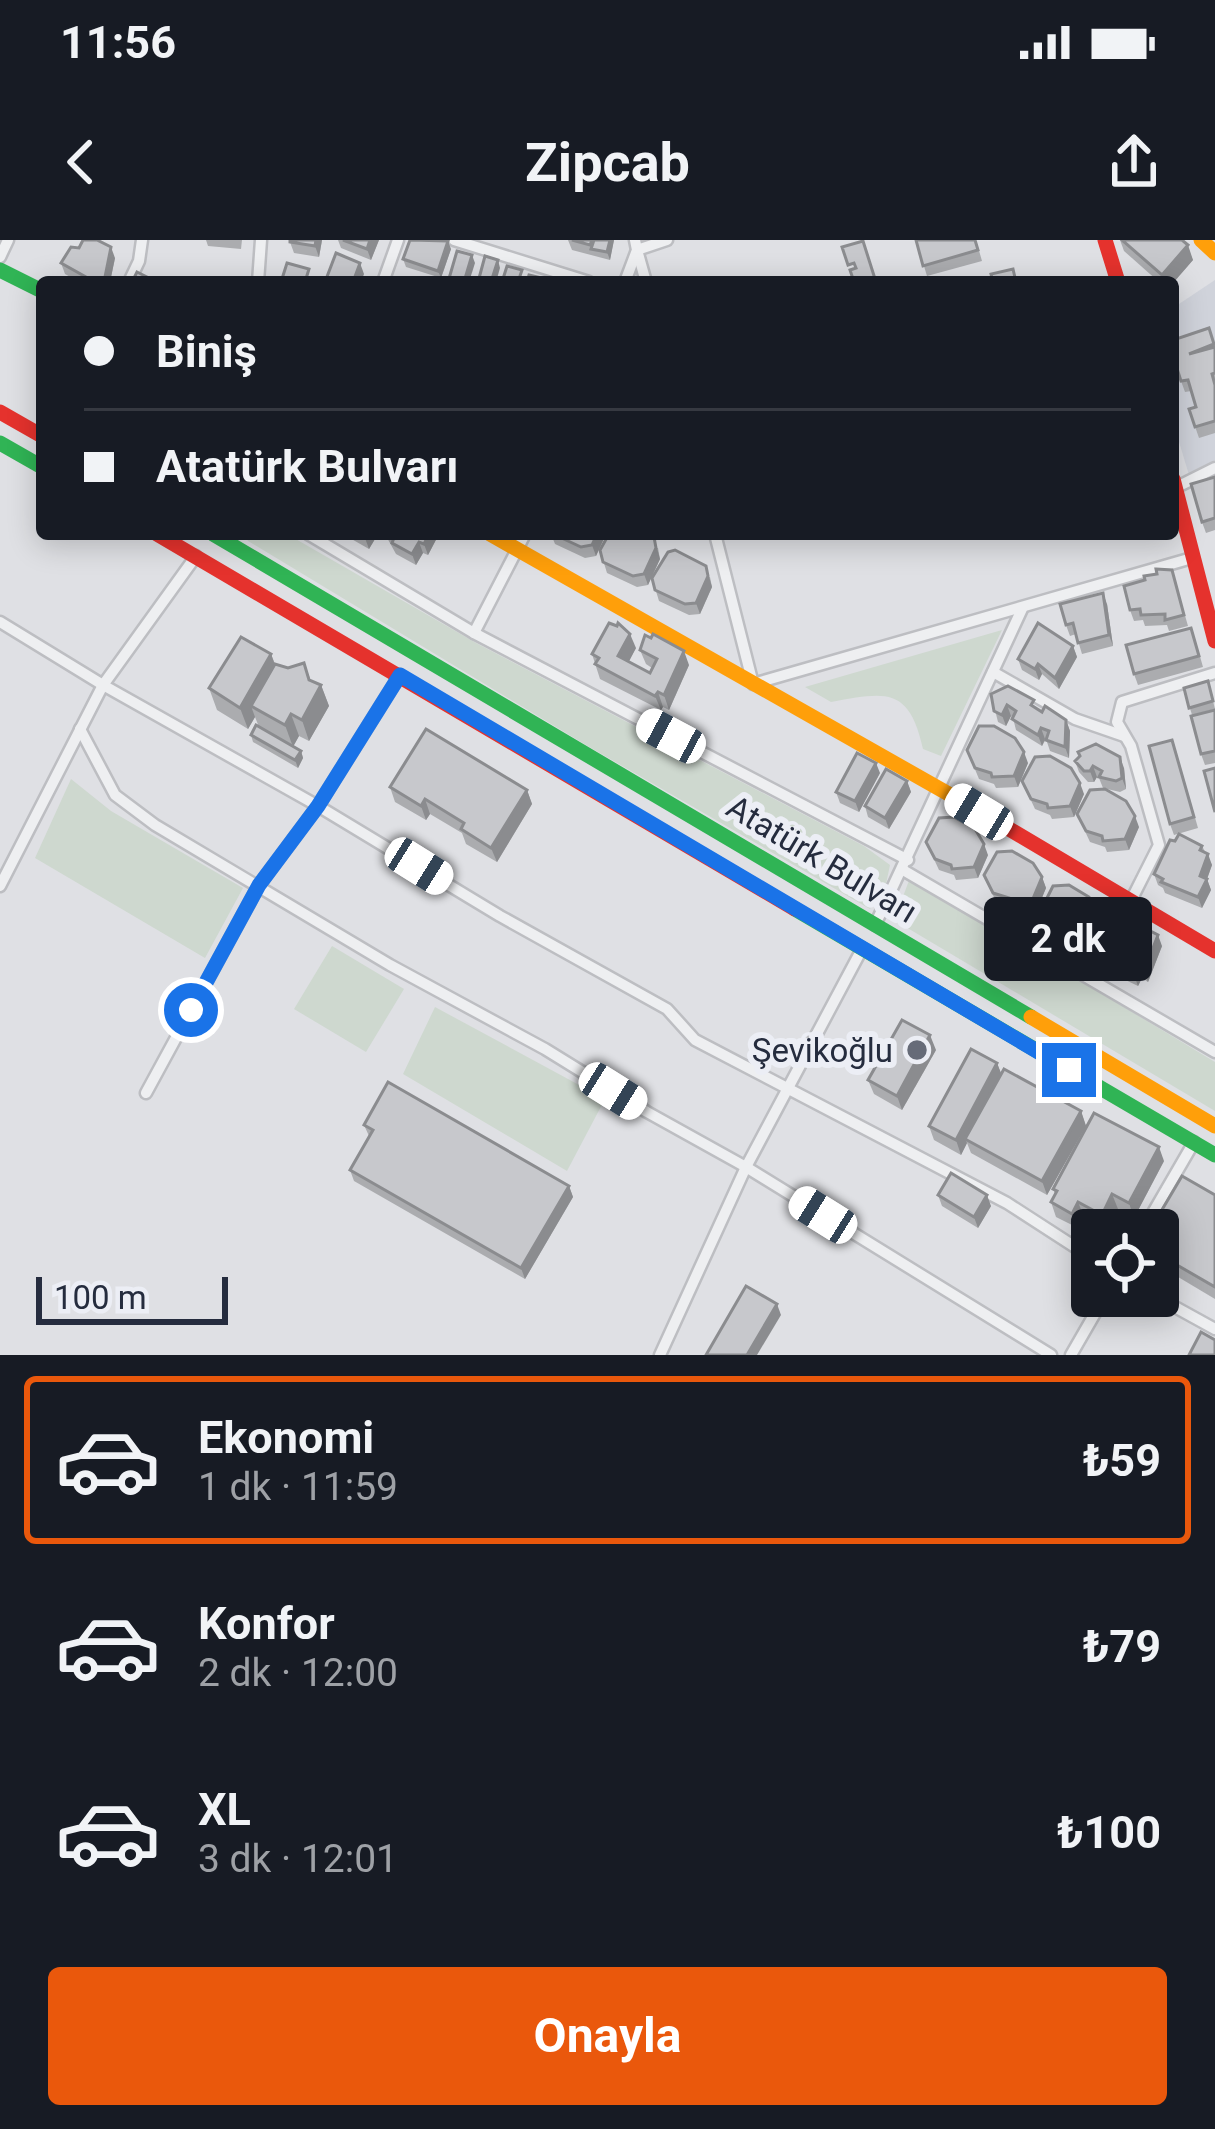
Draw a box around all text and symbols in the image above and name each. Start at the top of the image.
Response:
text: 11:56 [60,16,176,69]
icon: back [48,129,114,195]
icon: share [1101,129,1167,195]
text: Zipcab [525,131,690,194]
text: Biniş [156,325,257,378]
text: Atatürk Bulvarı [156,440,458,493]
car [631,703,711,769]
car [939,778,1019,846]
street label: Atatürk Bulvarı [720,787,924,931]
car [379,832,459,900]
callout: 2 dk [985,896,1153,980]
text: 2 dk [1031,916,1105,962]
route start [164,983,218,1037]
place label: Şevikoğlu [752,1031,893,1070]
marker: Şevikoğlu [904,1037,930,1063]
route end [1042,1043,1096,1097]
car [573,1057,653,1125]
car [783,1181,863,1249]
map controls [1071,1209,1179,1317]
button: locate [1071,1209,1179,1317]
scale bar [36,1271,228,1324]
text: 100 m [54,1278,147,1317]
icon: car [54,1406,162,1514]
text: Ekonomi [198,1411,374,1464]
text: ₺59 [1083,1434,1161,1487]
text: 1 dk · 11:59 [198,1464,398,1510]
icon: car [54,1592,162,1700]
text: Konfor [198,1597,335,1650]
text: ₺79 [1083,1620,1161,1673]
text: 2 dk · 12:00 [198,1650,398,1696]
icon: car [54,1778,162,1886]
text: XL [198,1783,251,1836]
text: ₺100 [1057,1806,1161,1859]
text: 3 dk · 12:01 [198,1836,398,1882]
button: Onayla [48,1967,1167,2105]

